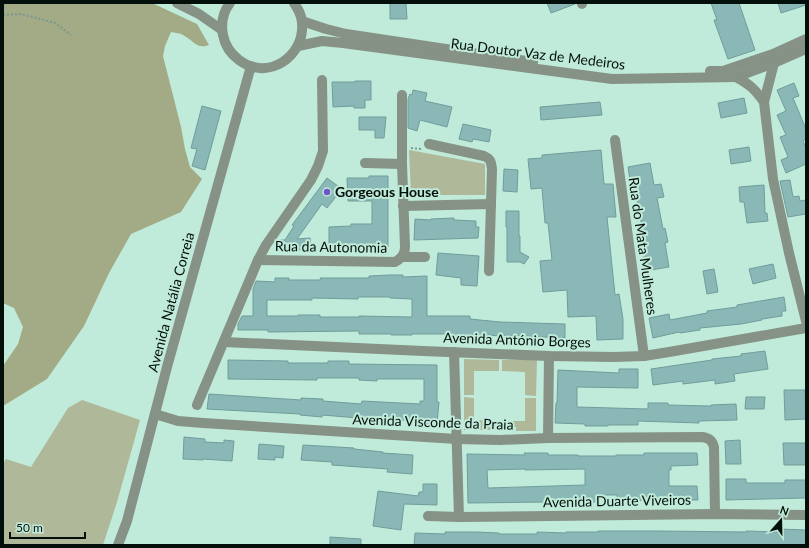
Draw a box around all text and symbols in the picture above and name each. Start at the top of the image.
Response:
street label: Rua Doutor Vaz de Medeiros [450,34,626,73]
street label: Rua do Mata Mulheres [625,176,662,316]
place label: Gorgeous House [335,183,439,200]
marker: Gorgeous House [322,187,332,197]
street label: Avenida Natália Correia [144,230,197,374]
street label: Rua da Autonomia [275,237,387,256]
street label: Avenida António Borges [443,328,591,351]
street label: Avenida Visconde da Praia [352,410,514,433]
street label: Avenida Duarte Viveiros [543,491,691,510]
north arrow [761,500,801,540]
text: N [778,503,791,518]
scale bar [10,514,85,540]
text: 50 m [16,520,43,535]

